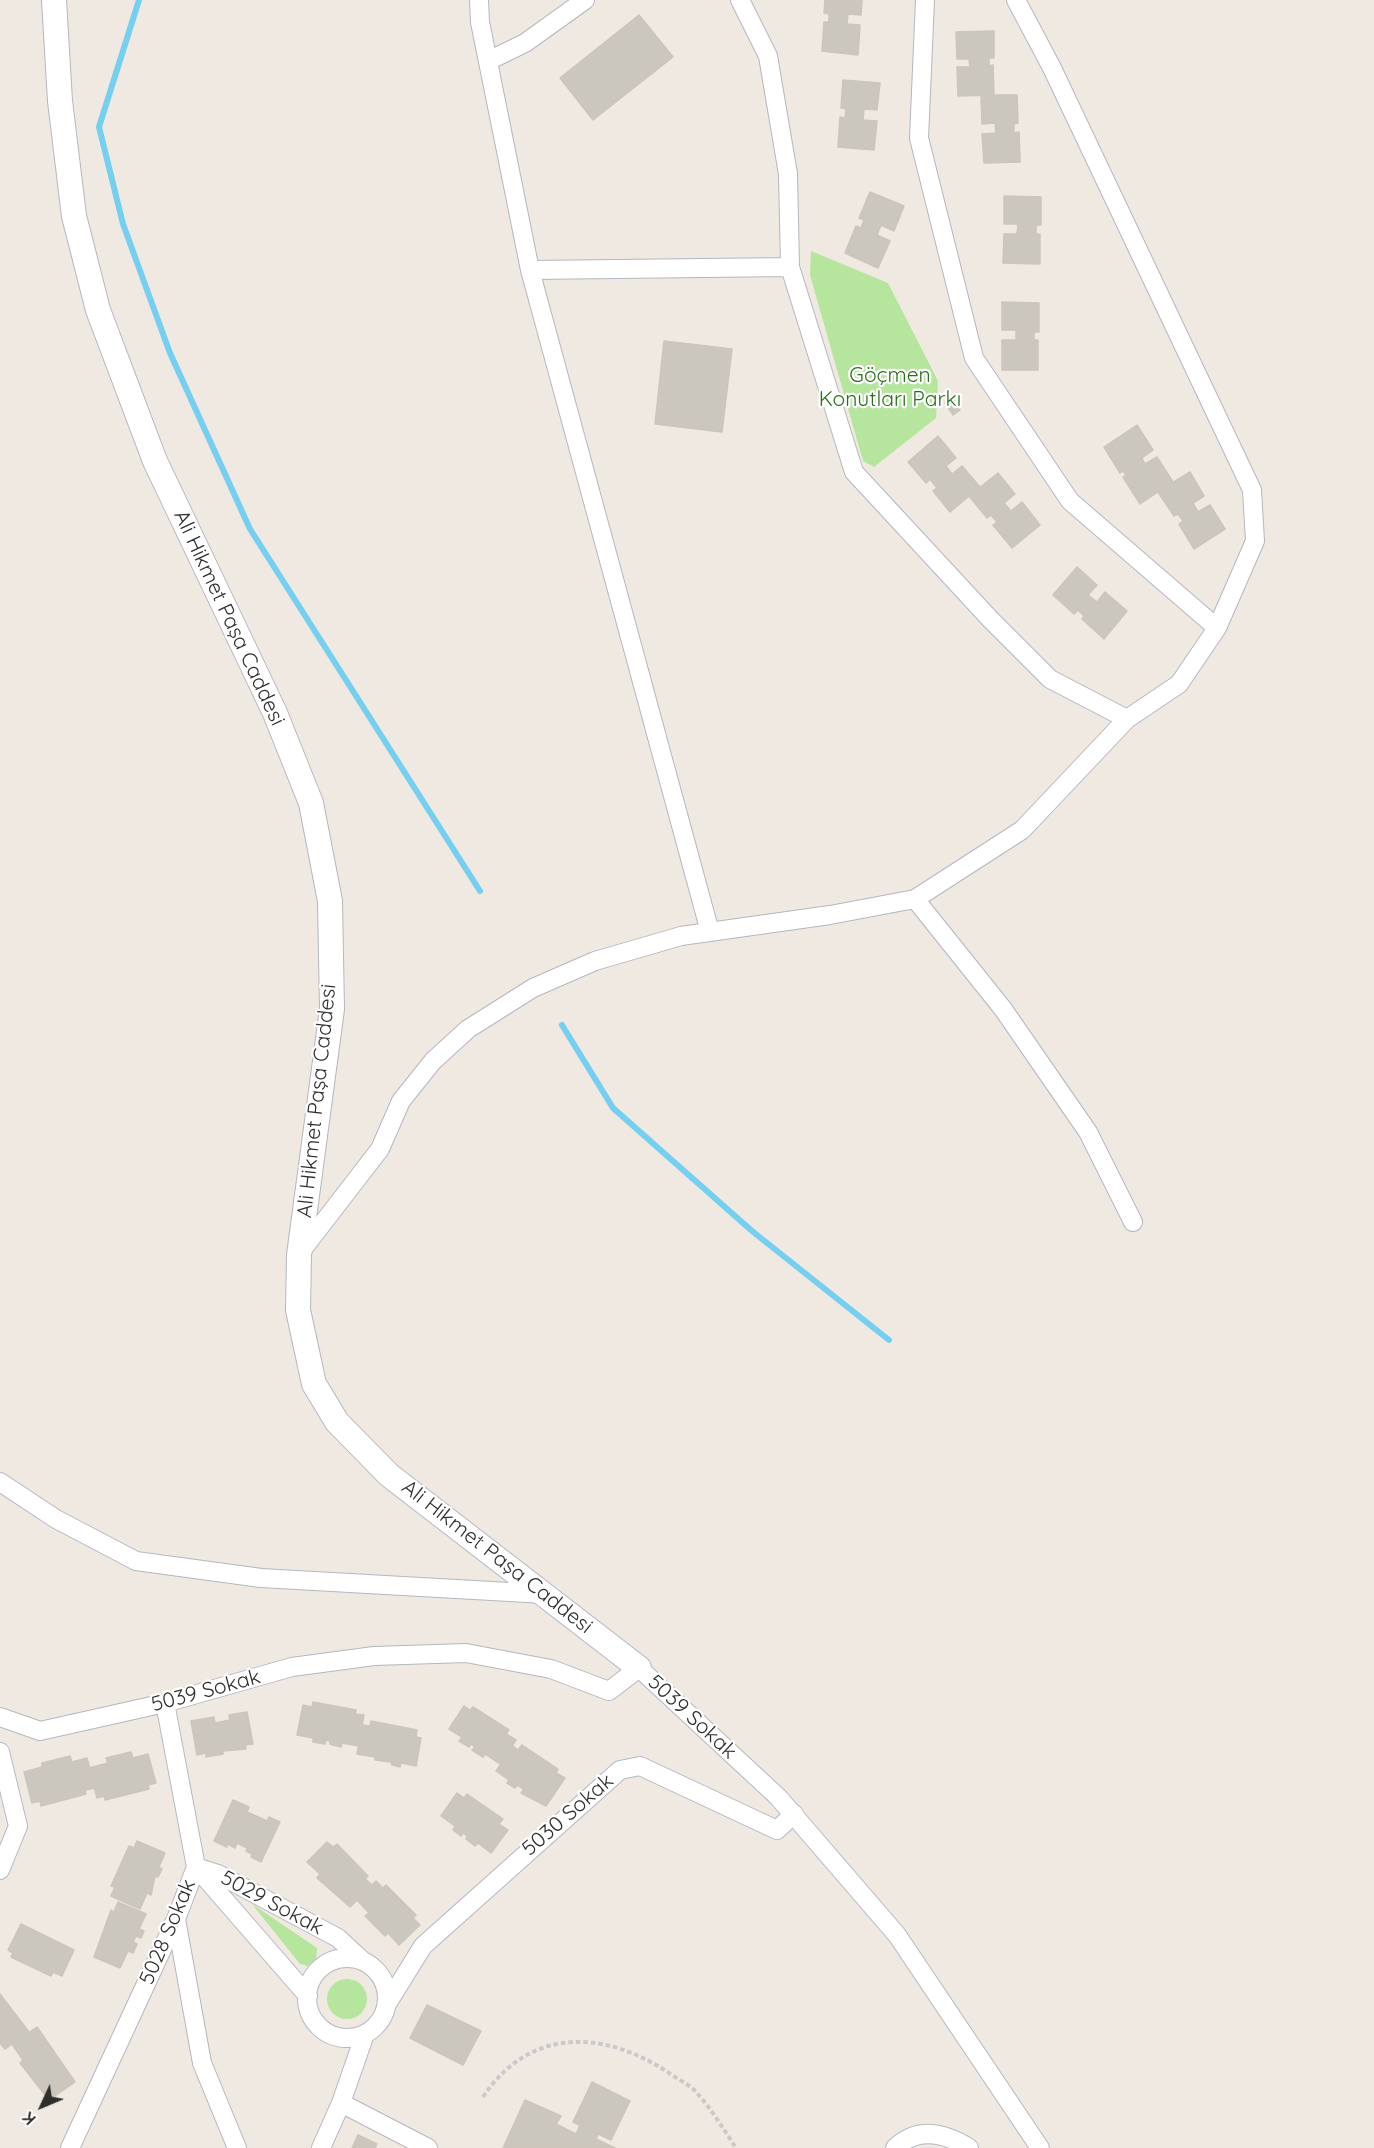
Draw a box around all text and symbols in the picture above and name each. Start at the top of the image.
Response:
park label: Göçmen Konutları Parkı [819,363,961,413]
street label: Ali Hikmet Paşa Caddesi [168,506,290,730]
street label: Ali Hikmet Paşa Caddesi [292,983,342,1219]
street label: Ali Hikmet Paşa Caddesi [397,1475,597,1639]
street label: 5039 Sokak [149,1664,263,1718]
street label: 5039 Sokak [642,1670,742,1764]
street label: 5030 Sokak [517,1768,619,1862]
street label: 5029 Sokak [216,1865,328,1941]
street label: 5028 Sokak [134,1875,202,1989]
north arrow [12,2076,72,2136]
text: K [18,2108,40,2129]

